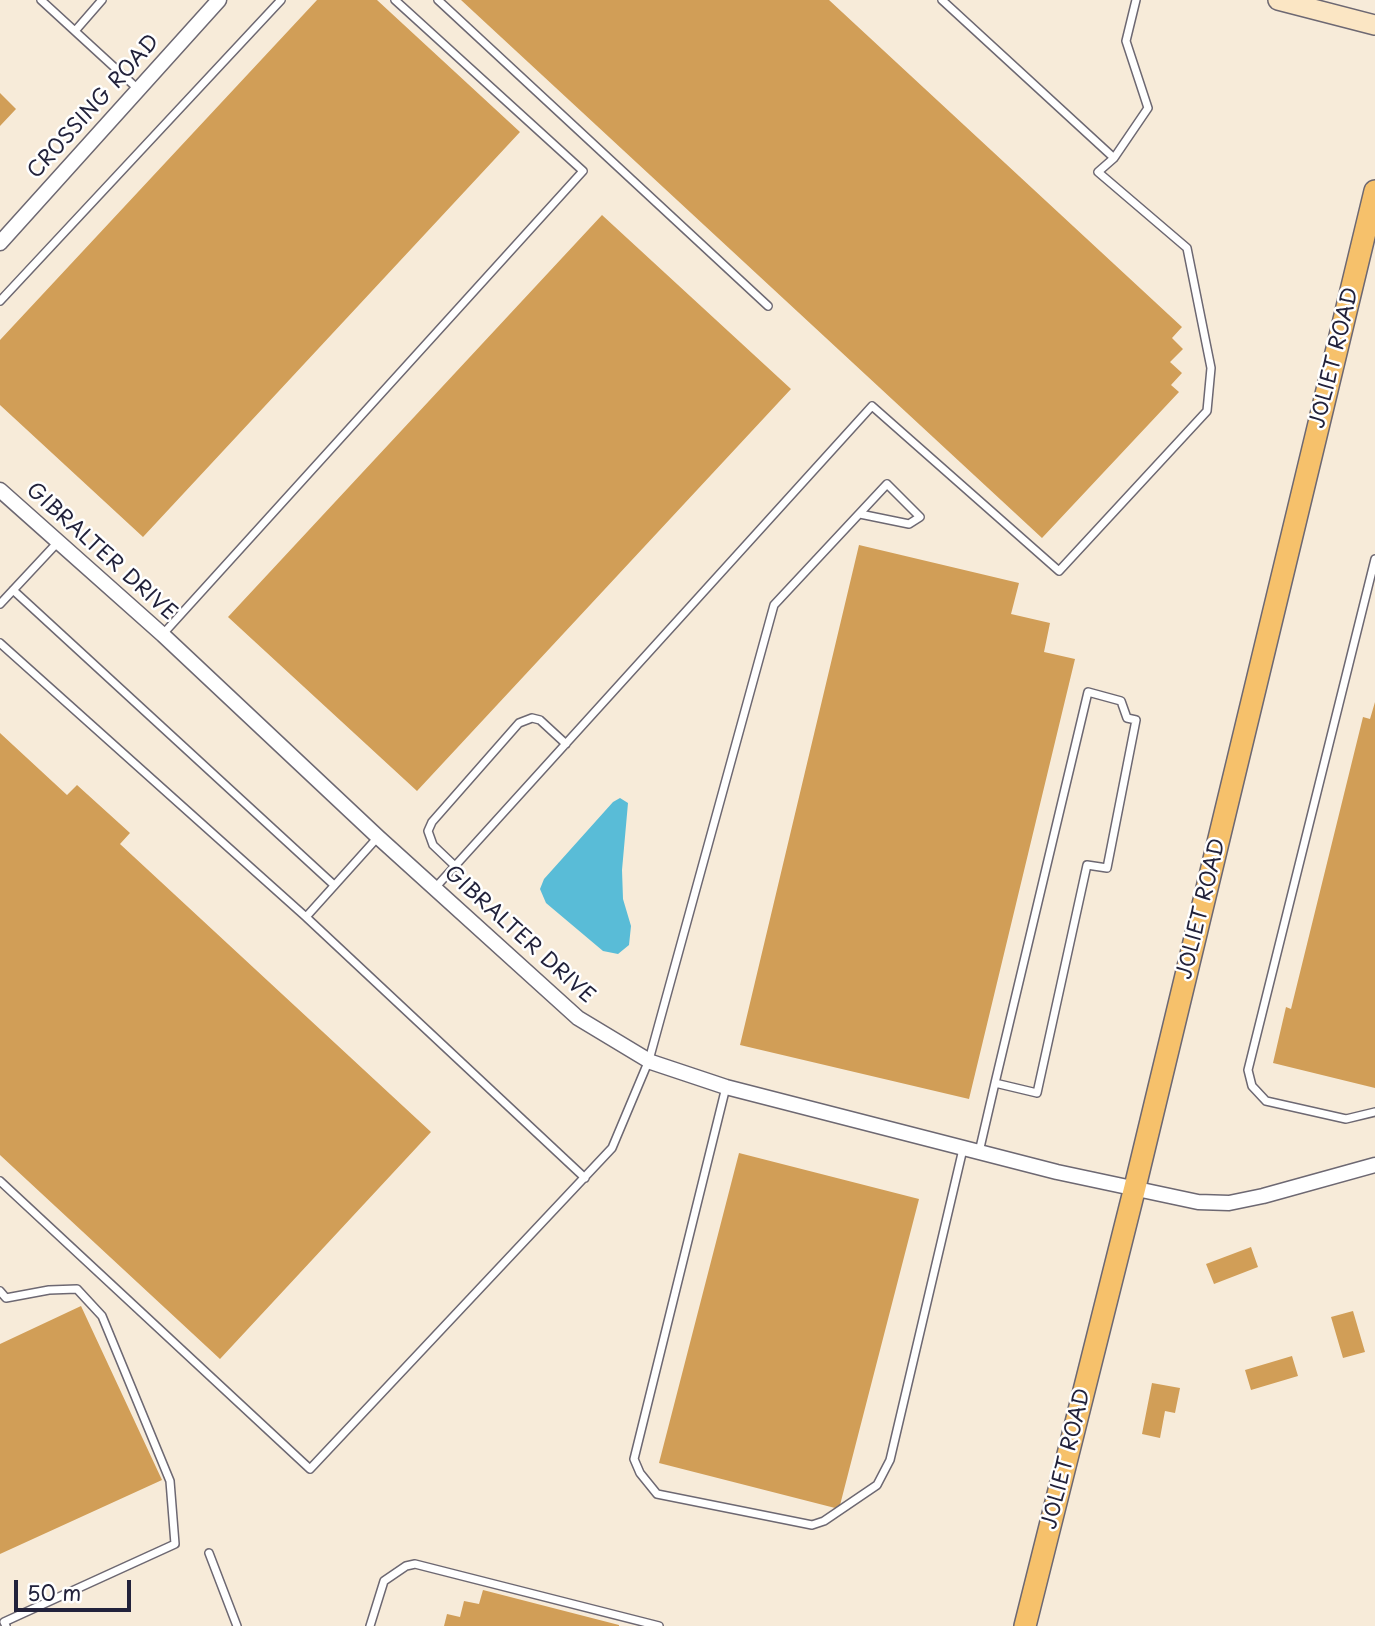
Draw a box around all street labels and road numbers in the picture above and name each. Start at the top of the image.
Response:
street label: CROSSING ROAD [23,30,165,184]
street label: JOLIET ROAD [1305,285,1365,431]
street label: GIBRALTER DRIVE [21,478,181,626]
street label: JOLIET ROAD [1172,836,1232,982]
street label: GIBRALTER DRIVE [439,861,599,1009]
street label: JOLIET ROAD [1037,1386,1097,1532]

